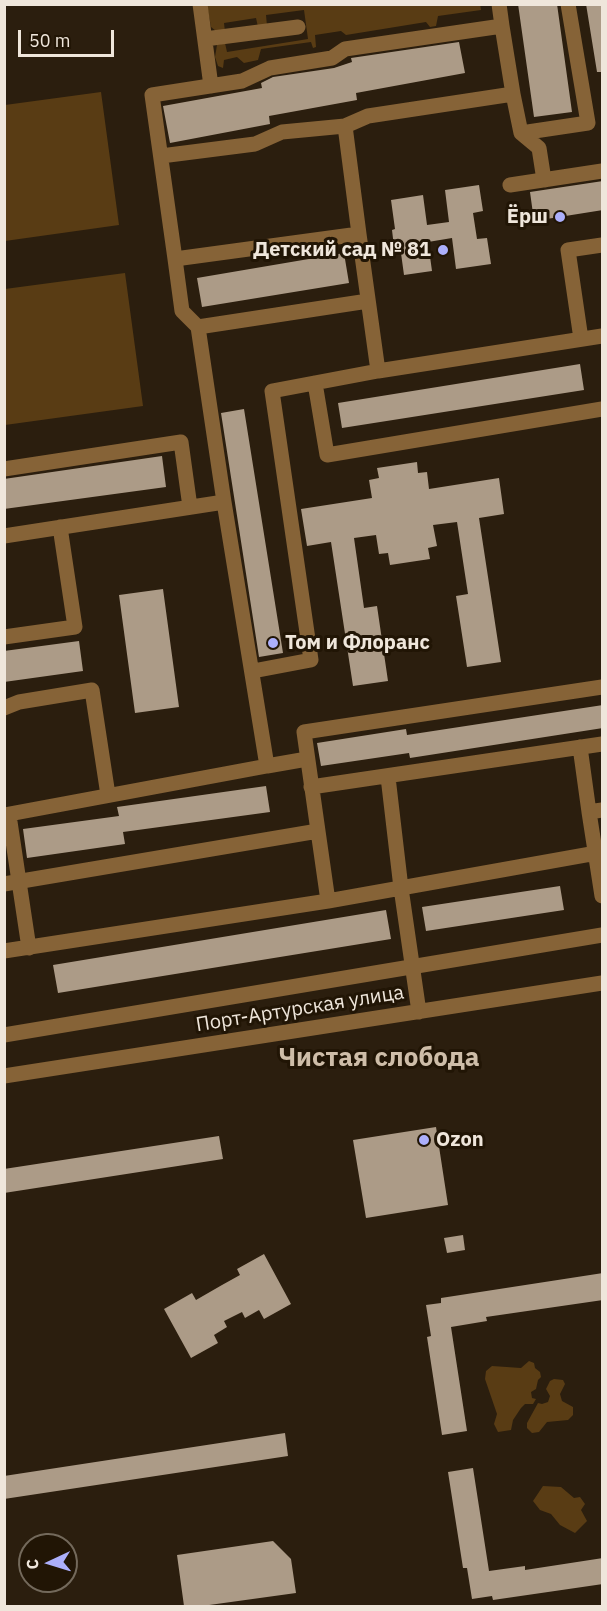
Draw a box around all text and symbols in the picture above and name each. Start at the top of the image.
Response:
scale bar [21,18,117,56]
text: 50 m [29,29,71,52]
place label: Ёрш [507,205,548,229]
marker: Ёрш [553,210,567,224]
place label: Детский сад № 81 [253,238,431,262]
marker: Детский сад № 81 [436,243,450,257]
place label: Том и Флоранс [285,631,430,655]
marker: Том и Флоранс [266,636,280,650]
street label: Порт-Артурская улица [194,981,406,1037]
district label: Чистая слобода [278,1042,480,1074]
place label: Ozon [436,1128,484,1152]
marker: Ozon [417,1133,431,1147]
north arrow [18,1533,78,1593]
text: С [22,1558,42,1570]

